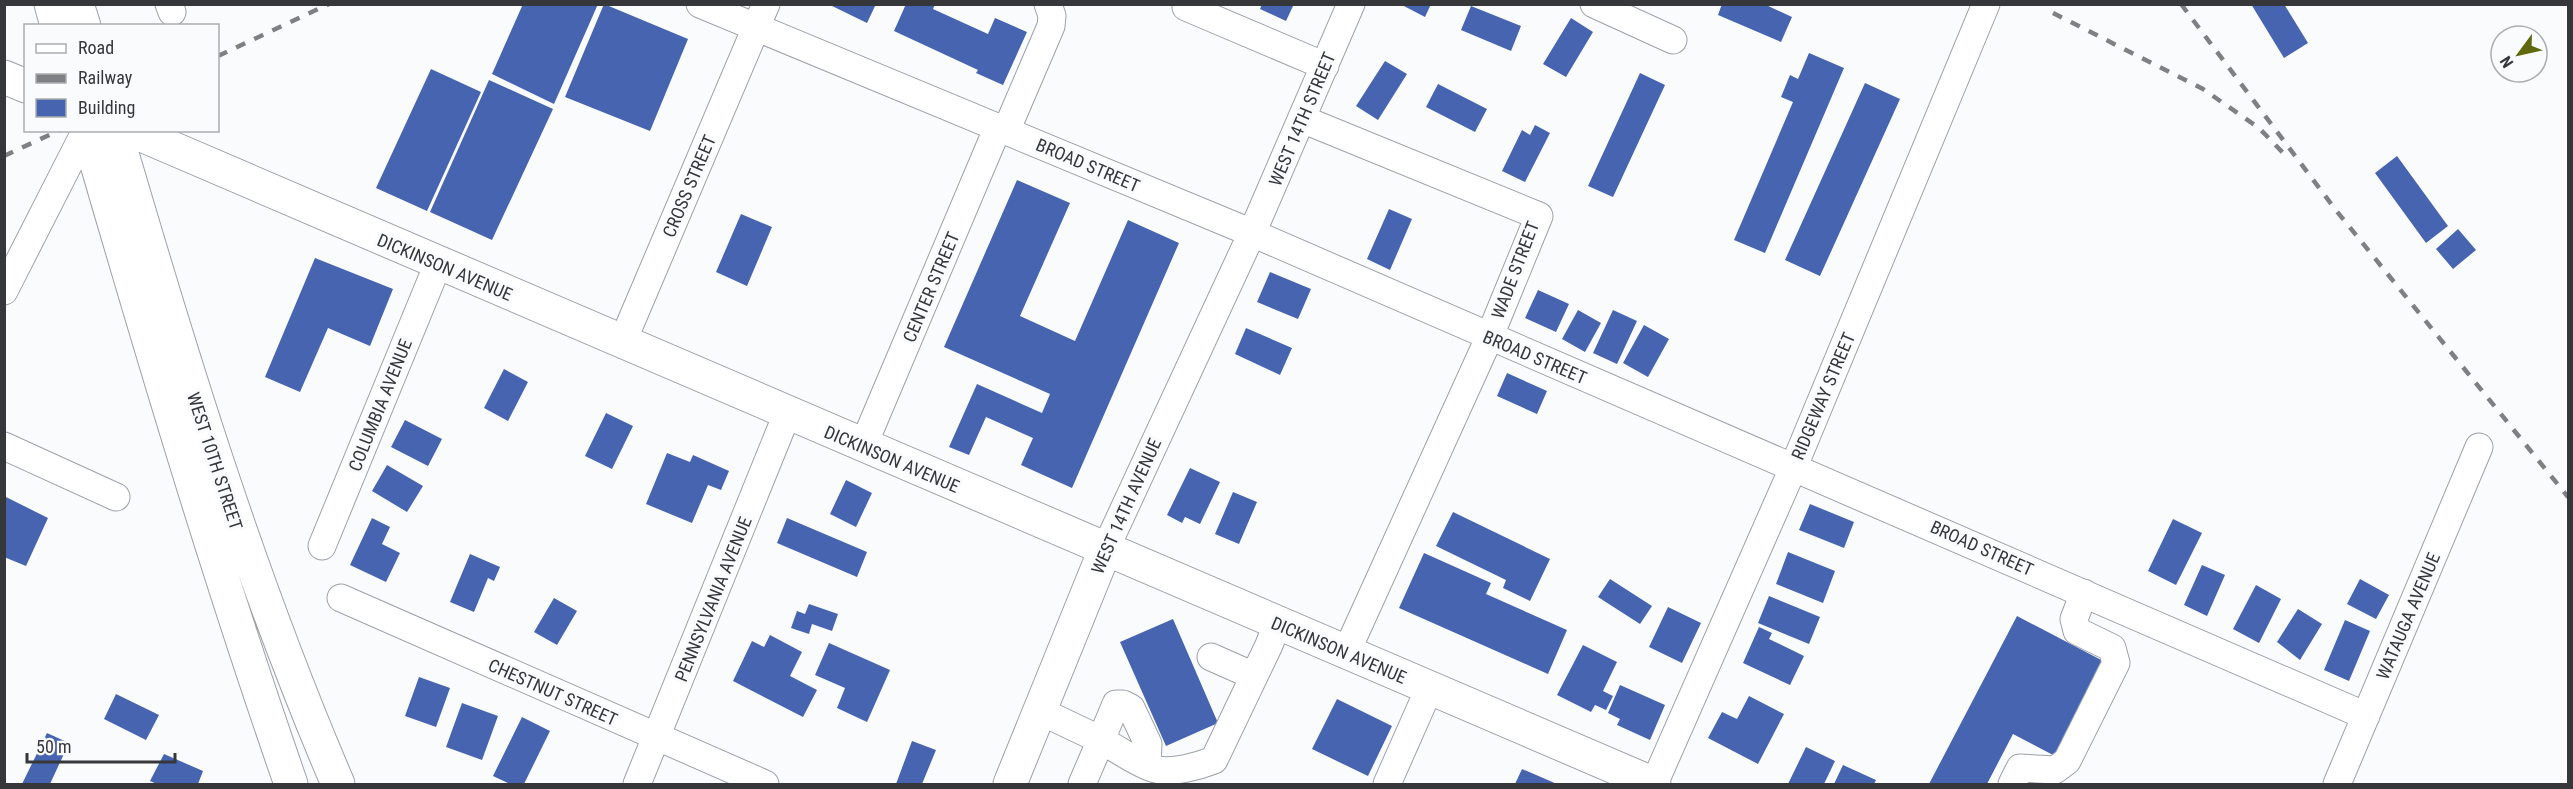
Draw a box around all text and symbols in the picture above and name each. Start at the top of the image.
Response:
legend [24,24,219,132]
north arrow [2489,24,2549,84]
text: Road [78,37,114,58]
street label: WEST 14TH STREET [1264,49,1340,189]
text: N [2496,53,2517,71]
text: Railway [78,67,133,88]
text: Building [78,97,135,118]
street label: CROSS STREET [658,132,720,240]
street label: BROAD STREET [1033,134,1143,196]
street label: WADE STREET [1487,218,1543,322]
street label: DICKINSON AVENUE [374,229,516,305]
street label: CENTER STREET [898,229,964,345]
street label: BROAD STREET [1480,326,1590,388]
street label: RIDGEWAY STREET [1787,329,1859,463]
street label: COLUMBIA AVENUE [344,336,416,474]
street label: WEST 10TH STREET [183,390,247,532]
street label: DICKINSON AVENUE [821,421,963,497]
street label: WEST 14TH AVENUE [1087,435,1165,577]
street label: PENNSYLVANIA AVENUE [670,513,756,685]
street label: BROAD STREET [1927,516,2037,580]
street label: WATAUGA AVENUE [2372,549,2444,683]
street label: DICKINSON AVENUE [1268,612,1410,688]
street label: CHESTNUT STREET [485,654,621,730]
scale bar [27,726,176,764]
text: 50 m [36,736,71,757]

